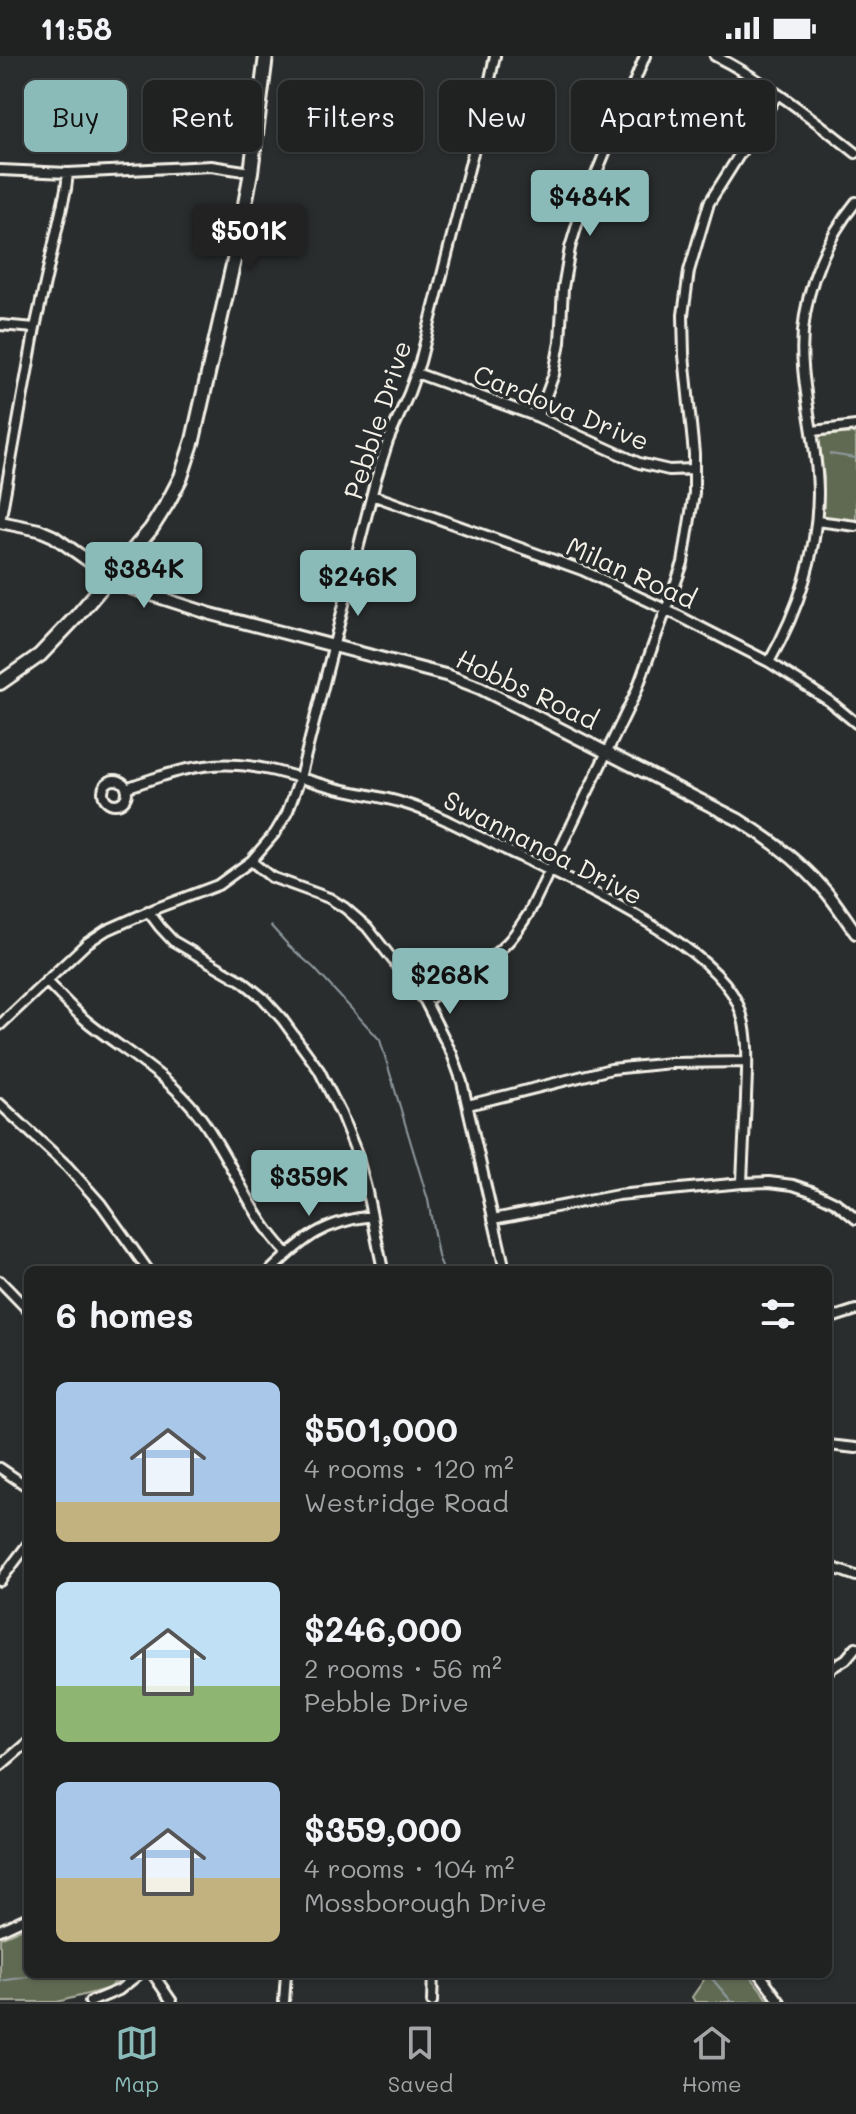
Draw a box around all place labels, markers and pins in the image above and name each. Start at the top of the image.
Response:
pin: $484K [534,170,646,238]
pin: $501K [193,204,305,272]
pin: $384K [88,542,200,610]
pin: $246K [302,550,414,618]
pin: $268K [394,948,506,1016]
pin: $359K [253,1150,365,1218]

